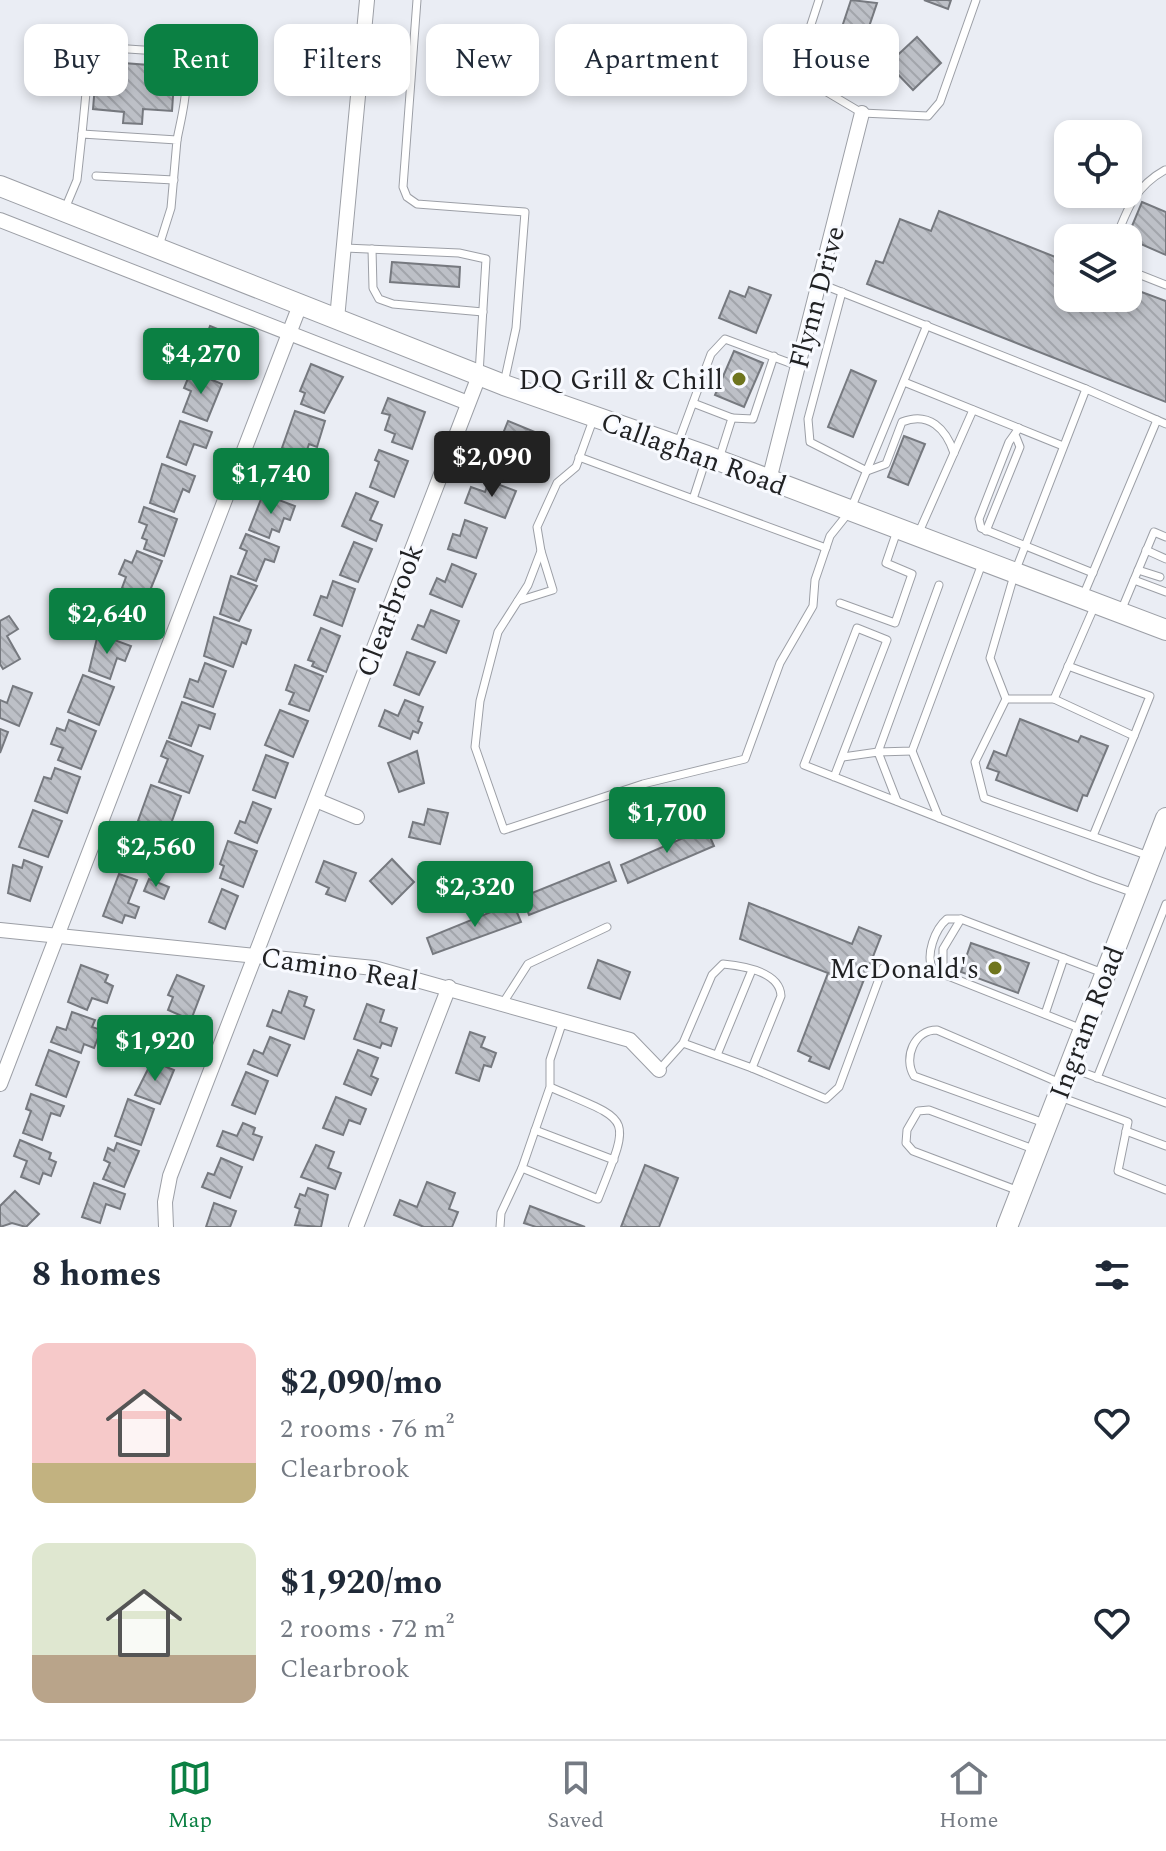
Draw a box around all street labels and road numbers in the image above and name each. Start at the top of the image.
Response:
street label: Flynn Drive [778,221,857,374]
street label: Callaghan Road [594,401,793,508]
street label: Clearbrook [345,538,436,684]
street label: Camino Real [258,936,422,1003]
street label: Ingram Road [1038,940,1136,1106]

